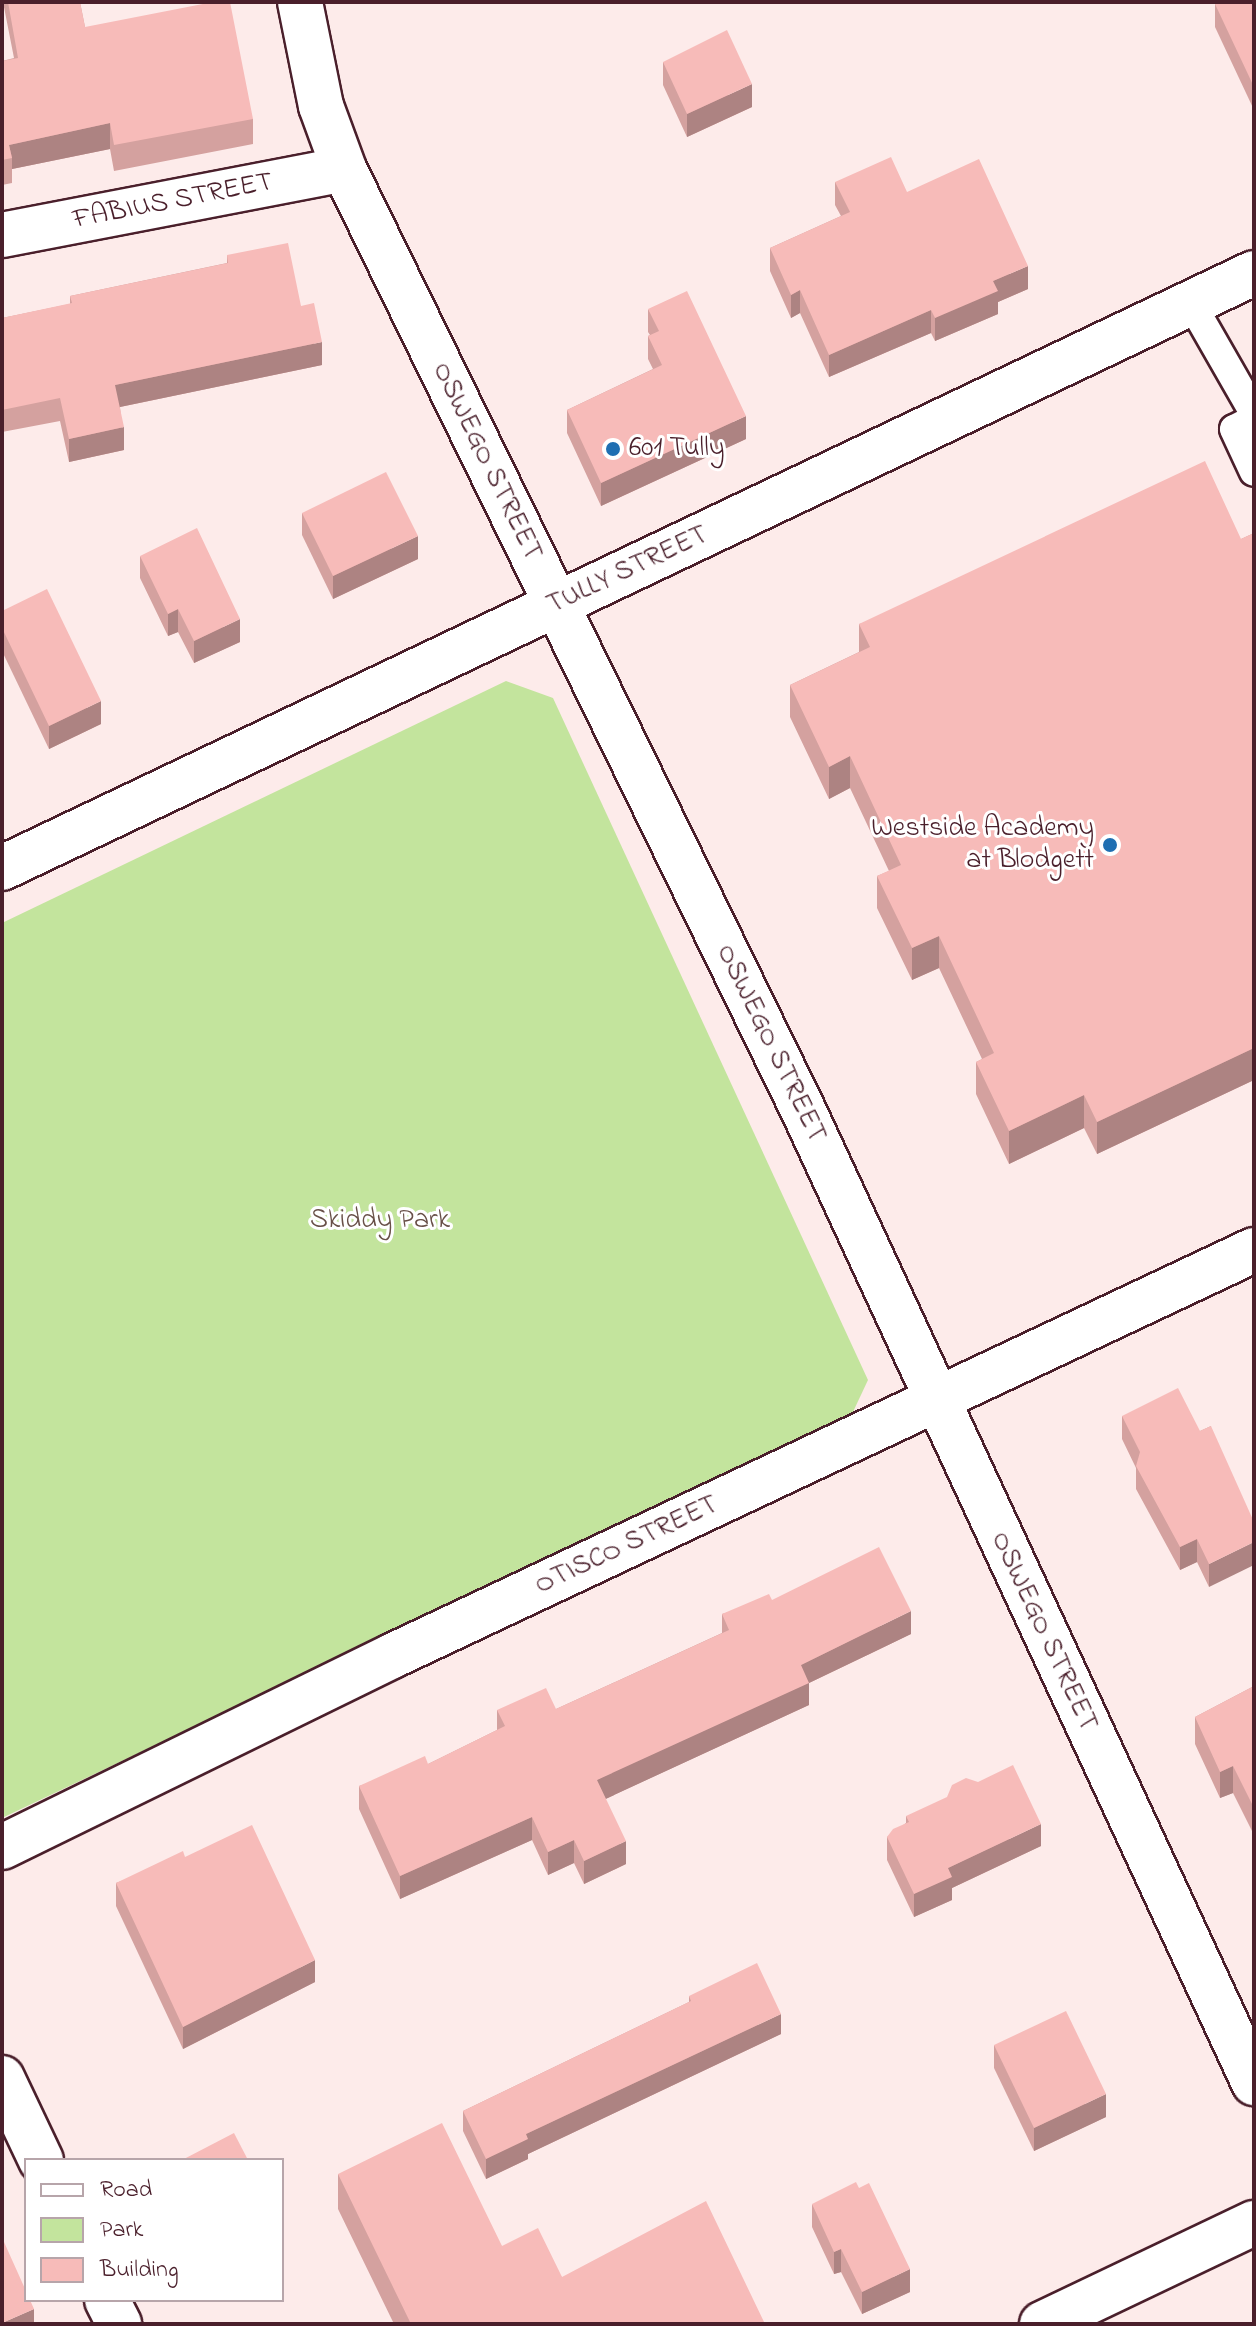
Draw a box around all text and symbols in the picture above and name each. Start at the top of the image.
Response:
street label: FABIUS STREET [70,166,276,238]
street label: OSWEGO STREET [423,357,549,567]
place label: 601 Tully [629,432,725,466]
marker: 601 Tully [604,440,622,458]
street label: TULLY STREET [542,519,714,623]
place label: Westside Academy at Blodgett [871,812,1094,878]
marker: Westside Academy at Blodgett [1101,836,1119,854]
street label: OSWEGO STREET [707,939,833,1149]
park label: Skiddy Park [310,1204,450,1238]
street label: OTISCO STREET [530,1489,724,1603]
street label: OSWEGO STREET [982,1527,1104,1737]
legend [24,2158,284,2302]
text: Road [100,2173,152,2208]
text: Park [100,2213,143,2248]
text: Building [100,2253,179,2288]

